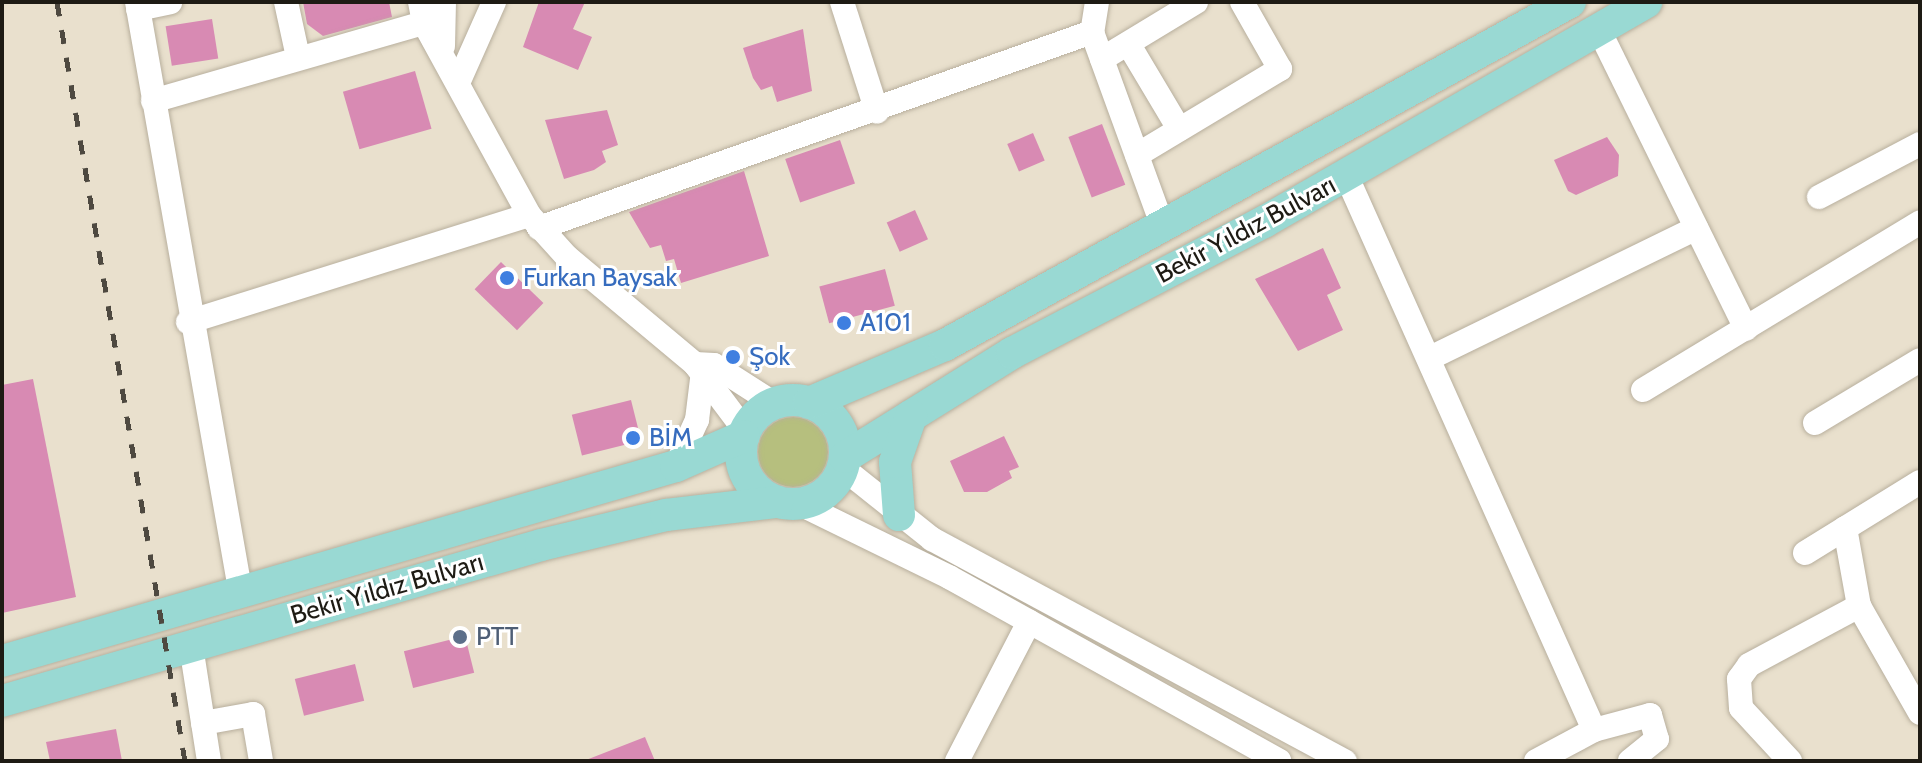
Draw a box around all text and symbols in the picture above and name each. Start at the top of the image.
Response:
street label: Bekir Yıldız Bulvarı [1151,169,1341,291]
place label: Furkan Baysak [523,262,677,294]
marker: Furkan Baysak [498,269,516,287]
place label: A101 [860,307,911,339]
marker: A101 [835,314,853,332]
place label: Şok [749,341,790,373]
marker: Şok [724,348,742,366]
place label: BİM [649,422,692,454]
marker: BİM [624,429,642,447]
street label: Bekir Yıldız Bulvarı [287,547,487,631]
place label: PTT [476,621,519,653]
marker: PTT [451,628,469,646]

